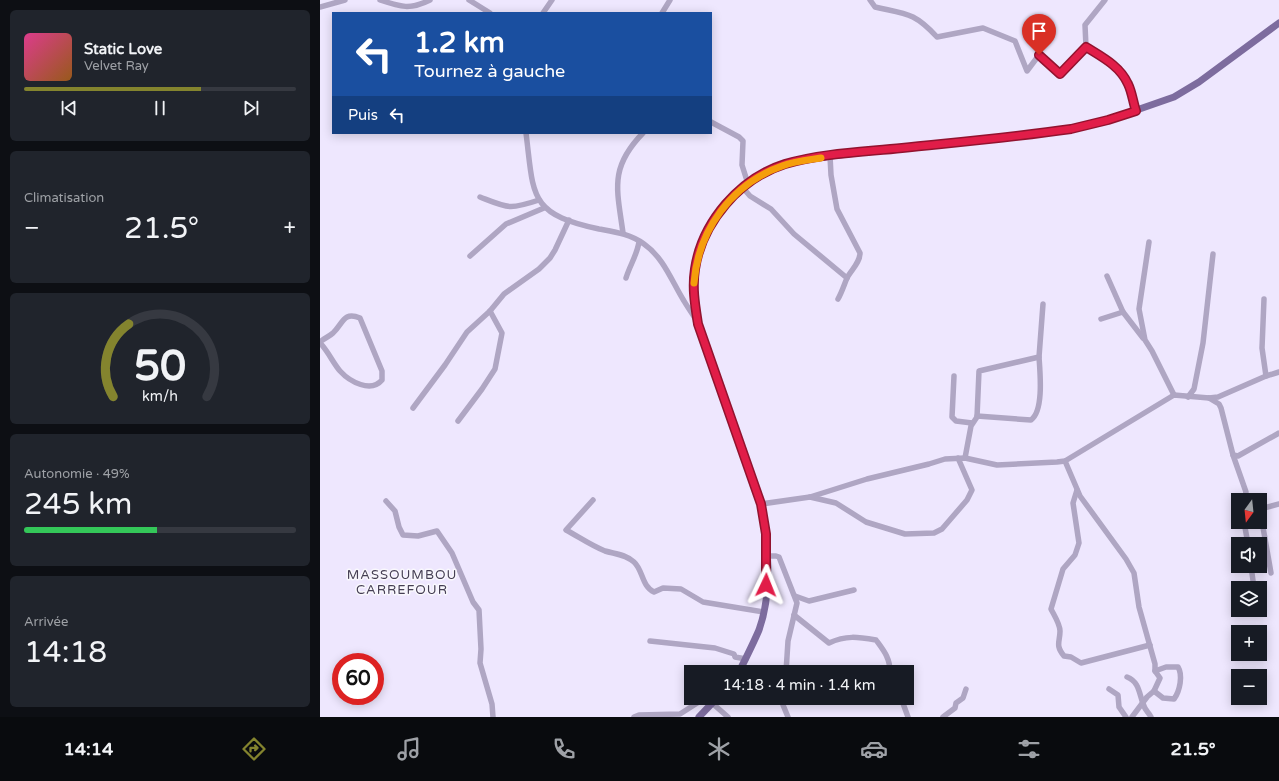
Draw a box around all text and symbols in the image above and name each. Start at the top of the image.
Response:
pin [1022,14,1056,55]
icon: arrive [1028,20,1050,42]
text: 1.2 km [414,26,505,60]
icon: left [348,28,400,80]
text: Static Love [84,40,162,58]
text: Velvet Ray [84,58,149,74]
text: Tournez à gauche [414,60,565,82]
icon: previous [58,97,80,119]
icon: pause [149,97,171,119]
icon: next [240,97,262,119]
icon: left [386,104,408,126]
text: Puis [348,106,378,124]
text: Climatisation [24,190,104,206]
text: 21.5° [124,210,199,247]
text: − [24,215,40,241]
text: + [284,215,296,241]
text: 50 [134,341,186,391]
text: km/h [142,387,178,404]
text: Autonomie · 49% [24,466,130,482]
text: 245 km [24,486,132,523]
north arrow [1231,493,1267,529]
map controls [1231,493,1267,705]
button: sound [1231,537,1267,573]
position arrow [745,564,787,606]
district label: MASSOUMBOU CARREFOUR [347,567,457,598]
button: layers [1231,581,1267,617]
text: Arrivée [24,614,68,630]
button: + [1231,625,1267,661]
text: 14:18 [24,634,107,671]
speed limit sign: 60 [332,653,384,705]
button: − [1231,669,1267,705]
text: 14:18 · 4 min · 1.4 km [722,676,876,694]
icon: directions [240,735,268,763]
icon: music [395,735,423,763]
icon: phone [550,735,578,763]
icon: climate [705,735,733,763]
icon: car [860,735,888,763]
icon: filters [1015,735,1043,763]
text: 14:14 [64,738,113,760]
text: 21.5° [1170,738,1215,760]

